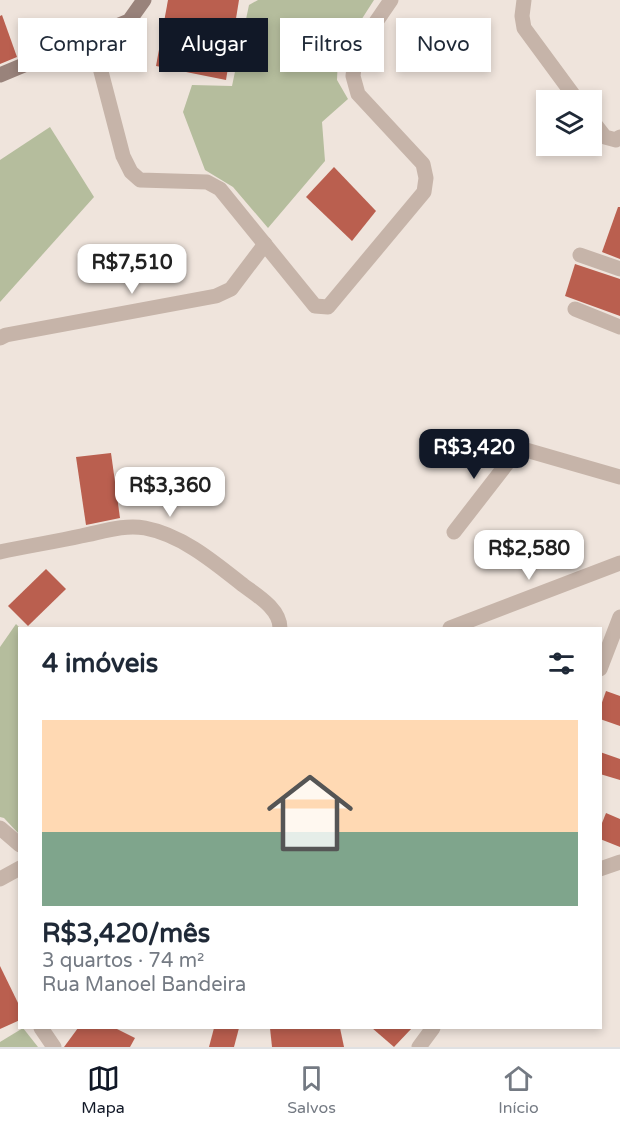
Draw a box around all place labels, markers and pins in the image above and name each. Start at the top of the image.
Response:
pin: R$7,510 [77,244,187,295]
pin: R$3,420 [419,429,529,480]
pin: R$3,360 [115,467,225,518]
pin: R$2,580 [474,530,584,581]

